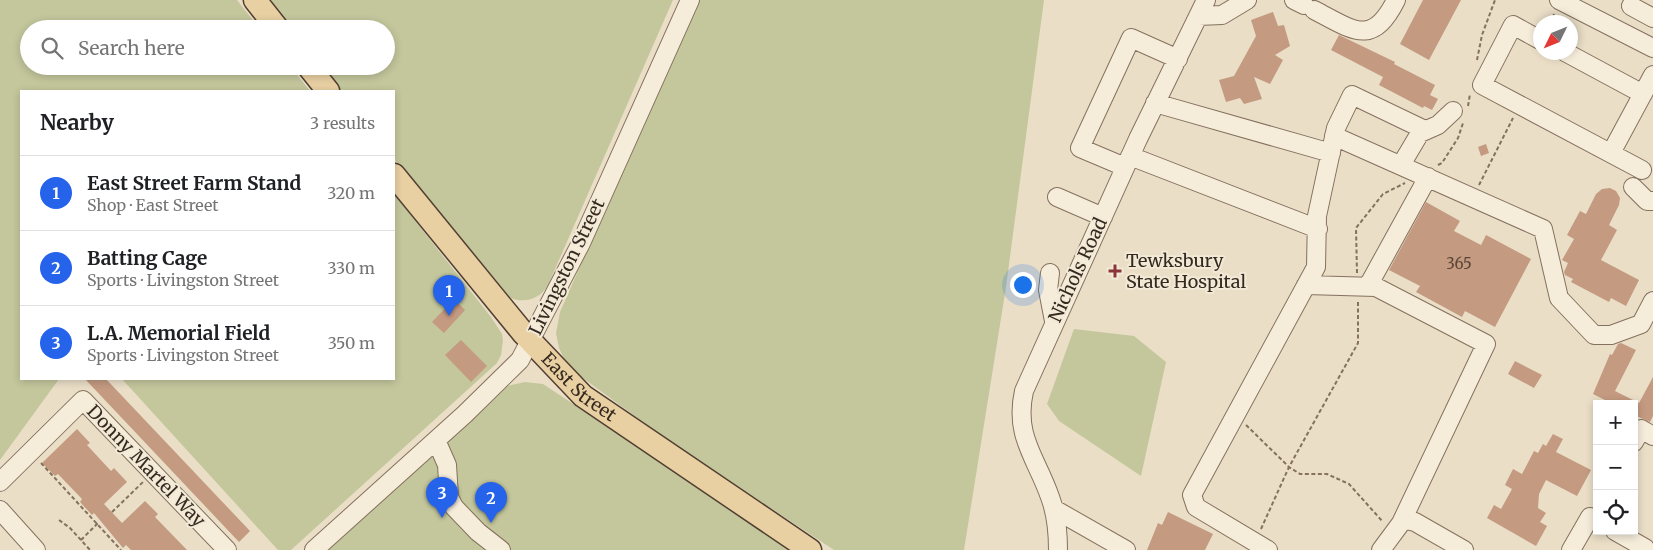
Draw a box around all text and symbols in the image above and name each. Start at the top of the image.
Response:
north arrow [1533,15,1578,60]
search box [20,20,395,75]
icon: search [38,34,66,62]
text: Search here [78,36,185,60]
text: Nearby [40,109,114,136]
text: 3 results [310,113,375,133]
text: East Street Farm Stand [87,171,301,195]
text: 1 [52,183,60,203]
text: 320 m [327,183,375,203]
text: Shop · East Street [87,195,219,215]
street label: Livingston Street [524,195,610,339]
street label: Nichols Road [1043,214,1112,326]
text: Batting Cage [87,246,207,270]
place label: Tewksbury State Hospital [1126,249,1246,293]
house number: 365 [1446,254,1472,273]
text: 2 [51,258,61,278]
text: 330 m [328,258,375,278]
marker: Tewksbury State Hospital [1108,264,1122,278]
text: Sports · Livingston Street [87,270,279,290]
your location [1010,272,1036,298]
pin: 1 [433,275,465,316]
text: L.A. Memorial Field [87,321,270,345]
text: 3 [51,333,61,353]
text: 350 m [328,333,375,353]
text: Sports · Livingston Street [87,345,279,365]
street label: East Street [537,347,621,426]
street label: Donny Martel Way [82,400,211,532]
map controls [1593,400,1638,535]
button: + [1593,400,1638,445]
button: − [1593,445,1638,490]
pin: 3 [426,477,458,518]
pin: 2 [475,482,507,523]
button: locate [1593,490,1638,535]

